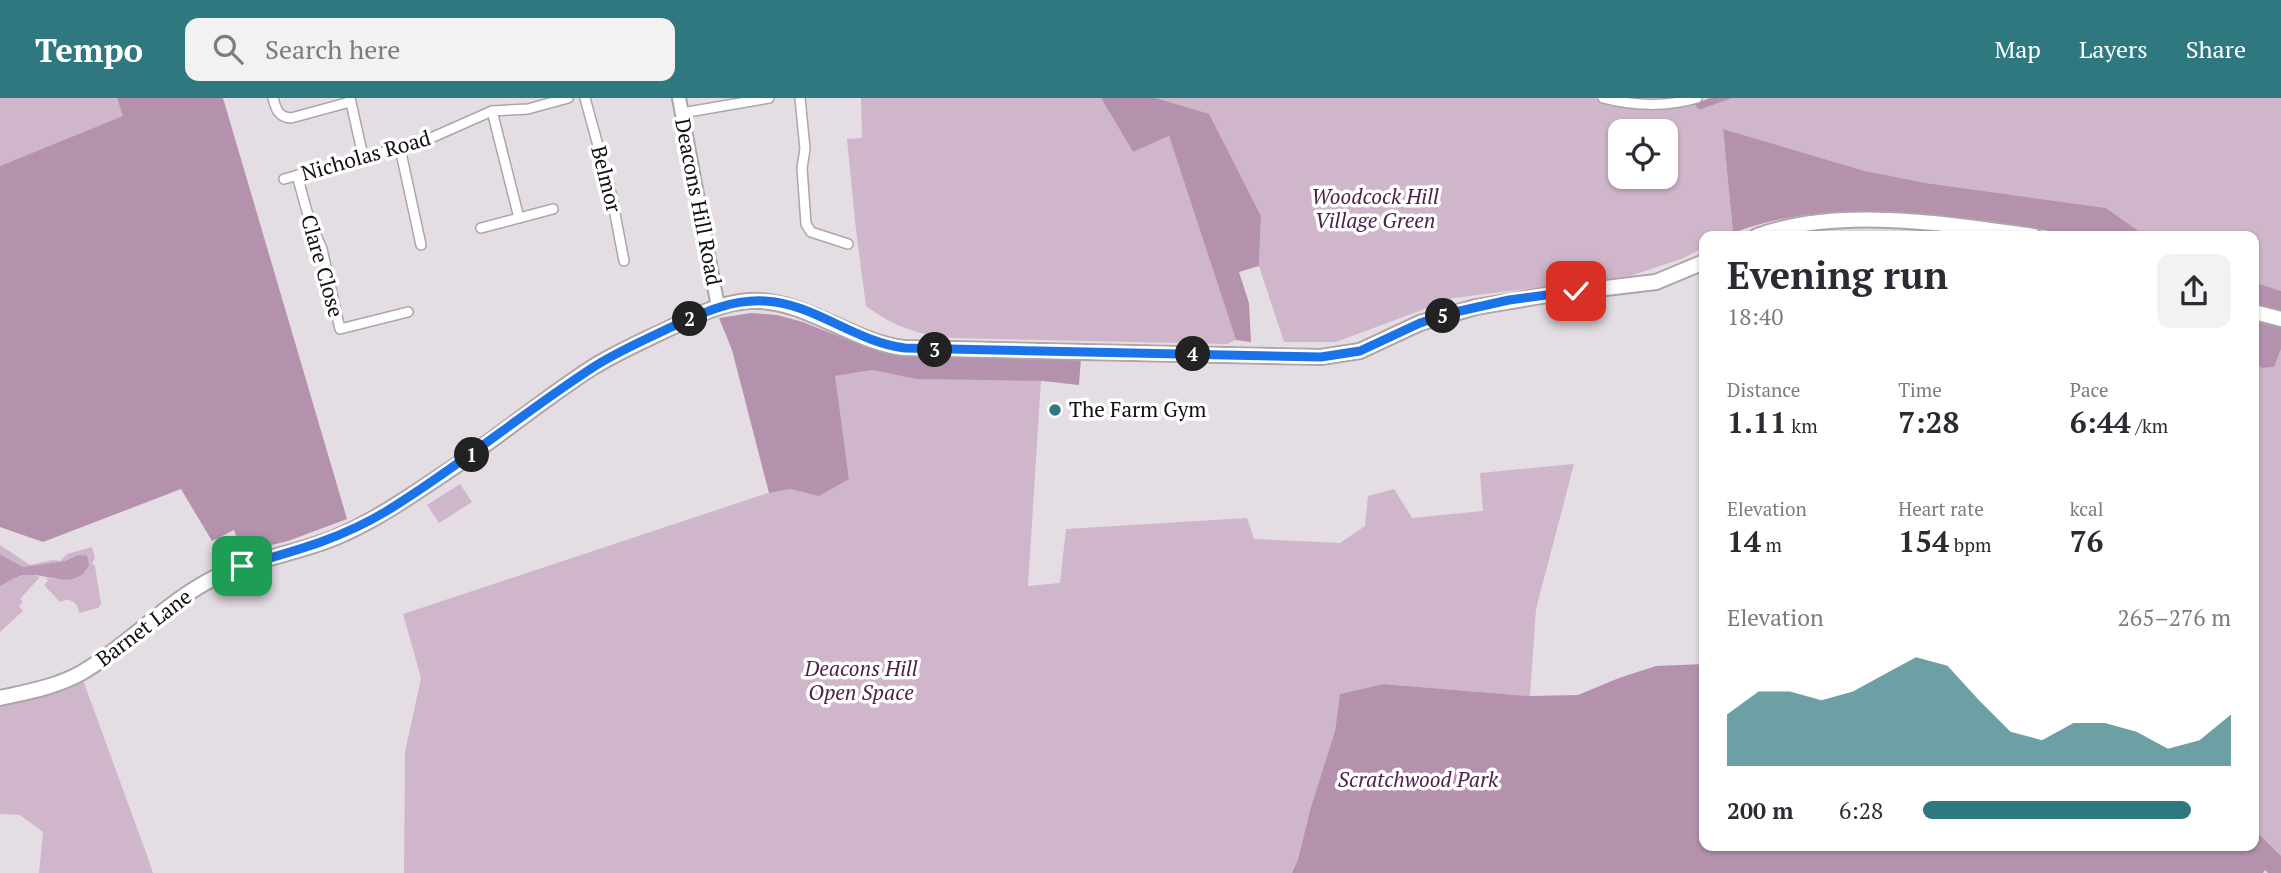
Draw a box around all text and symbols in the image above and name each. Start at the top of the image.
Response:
search box [185,18,675,81]
text: Tempo [35,28,143,71]
icon: search [209,30,247,68]
text: Search here [265,32,400,66]
text: Map [1994,33,2041,65]
text: Layers [2079,33,2148,65]
text: Share [2186,33,2246,65]
street label: Deacons Hill Road [669,116,729,288]
map controls [1608,119,1678,189]
button: locate [1608,119,1678,189]
street label: Nicholas Road [298,123,434,187]
street label: Belmor [585,143,629,215]
park label: Woodcock Hill Village Green [1311,182,1439,234]
street label: Clare Close [295,211,351,320]
text: Evening run [1727,250,1948,300]
button: share [2157,254,2231,328]
pin [1546,261,1606,321]
icon: check [1557,272,1595,310]
pin: 5 [1426,298,1460,333]
text: 18:40 [1727,301,1784,332]
pin: 2 [672,302,708,336]
text: 5 [1437,303,1448,328]
text: 2 [684,306,695,331]
pin: 3 [918,332,953,368]
pin: 4 [1176,336,1210,372]
text: 3 [929,337,940,362]
text: 4 [1187,341,1198,366]
text: Distance [1727,377,1800,402]
text: Time [1898,377,1942,402]
text: Pace [2070,377,2109,402]
place label: The Farm Gym [1069,395,1207,423]
marker: The Farm Gym [1047,402,1063,418]
text: 1.11 [1727,402,1787,442]
text: 7:28 [1898,402,1959,442]
text: 6:44 [2070,402,2131,442]
text: km [1787,413,1818,438]
text: /km [2131,413,2168,438]
pin: 1 [454,438,490,472]
text: 1 [466,442,477,467]
text: Elevation [1727,496,1807,521]
text: Heart rate [1898,496,1984,521]
text: kcal [2070,496,2103,521]
text: 14 [1727,521,1761,561]
text: 154 [1898,521,1949,561]
text: 76 [2070,521,2104,561]
text: m [1761,532,1782,557]
text: bpm [1949,532,1991,557]
pin [212,536,272,596]
icon: arrive [223,547,261,585]
street label: Barnet Lane [90,582,197,672]
text: Elevation [1727,602,1824,633]
text: 265–276 m [2118,602,2231,633]
park label: Deacons Hill Open Space [803,654,918,706]
park label: Scratchwood Park [1338,765,1499,793]
text: 200 m [1727,795,1793,826]
text: 6:28 [1839,795,1883,826]

